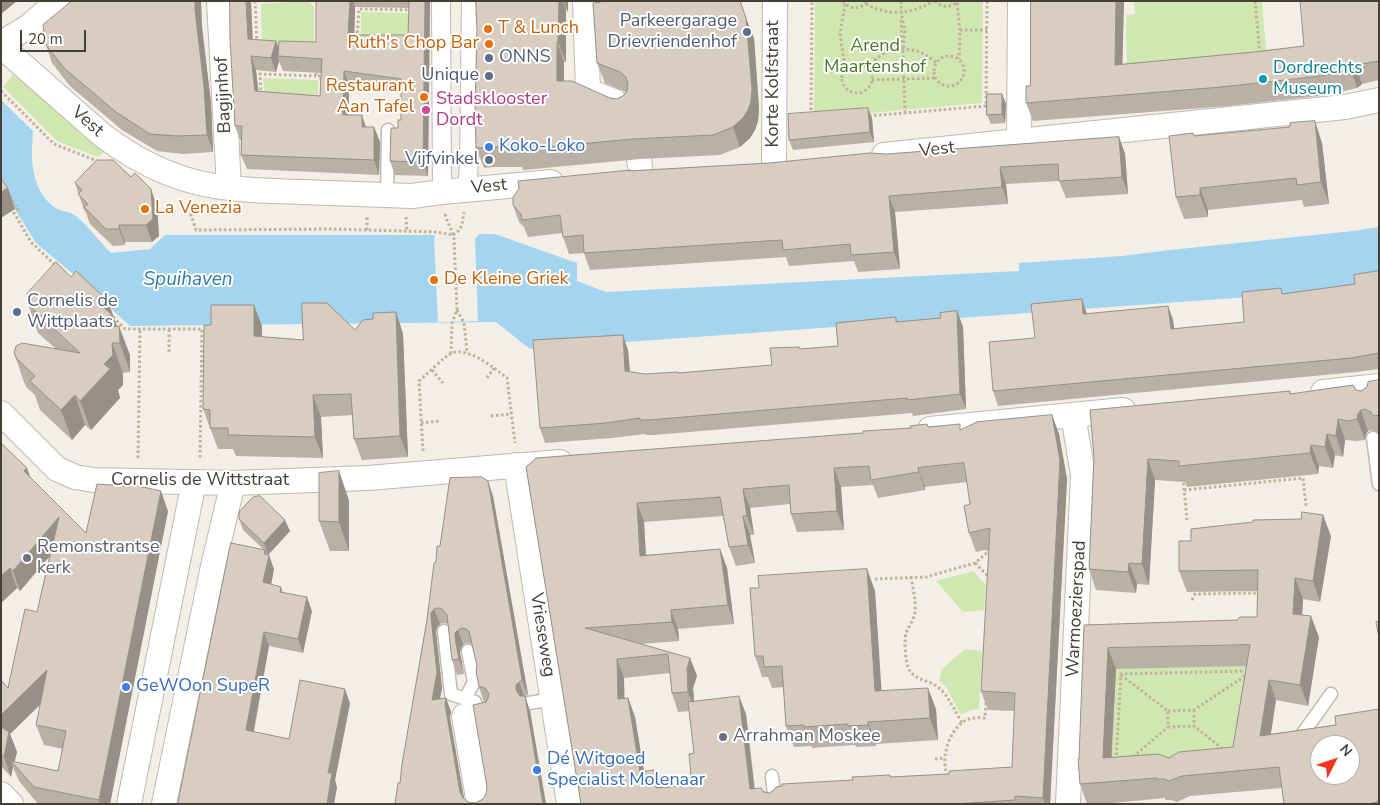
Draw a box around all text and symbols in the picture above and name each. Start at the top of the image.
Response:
place label: Parkeergarage Drievriendenhof [607,11,737,54]
place label: T & Lunch [498,18,579,40]
scale bar [22,20,89,52]
street label: Korte Kolfstraat [763,20,785,148]
marker: T & Lunch [482,23,494,35]
marker: Parkeergarage Drievriendenhof [741,26,753,38]
text: 20 m [28,29,63,49]
place label: Ruth's Chop Bar [347,33,479,55]
park label: Arend Maartenshof [824,36,926,78]
marker: Ruth's Chop Bar [483,38,495,50]
place label: ONNS [499,47,551,69]
marker: ONNS [483,52,495,64]
street label: Bagijnhof [211,56,237,134]
place label: Dordrechts Museum [1273,58,1363,100]
place label: Unique [421,65,479,87]
marker: Unique [483,70,495,82]
marker: Dordrechts Museum [1257,73,1269,85]
place label: Restaurant Aan Tafel [326,76,414,118]
place label: Stadsklooster Dordt [436,89,547,132]
marker: Restaurant Aan Tafel [418,91,430,103]
street label: Vest [66,102,108,142]
marker: Stadsklooster Dordt [420,104,432,116]
place label: Koko-Loko [499,136,585,158]
street label: Vest [918,137,956,163]
marker: Koko-Loko [483,141,495,153]
place label: Vijfvinkel [405,149,479,171]
marker: Vijfvinkel [483,154,495,166]
street label: Vest [470,175,508,199]
place label: La Venezia [155,198,242,220]
marker: La Venezia [139,203,151,215]
water label: Spuihaven [143,269,233,291]
place label: De Kleine Griek [444,269,568,291]
marker: De Kleine Griek [428,274,440,286]
place label: Cornelis de Wittplaats [27,291,118,334]
marker: Cornelis de Wittplaats [11,306,23,318]
street label: Cornelis de Wittstraat [111,470,289,492]
place label: Remonstrantse kerk [37,537,160,580]
street label: Warmoezierspad [1063,540,1091,678]
marker: Remonstrantse kerk [21,552,33,564]
street label: Vrieseweg [525,591,559,679]
place label: GeWOon SupeR [136,676,270,698]
marker: GeWOon SupeR [120,681,132,693]
place label: Arrahman Moskee [733,726,880,748]
marker: Arrahman Moskee [717,731,729,743]
north arrow [1310,735,1360,785]
text: N [1335,740,1357,761]
place label: Dé Witgoed Specialist Molenaar [547,749,705,792]
marker: Dé Witgoed Specialist Molenaar [531,764,543,776]

